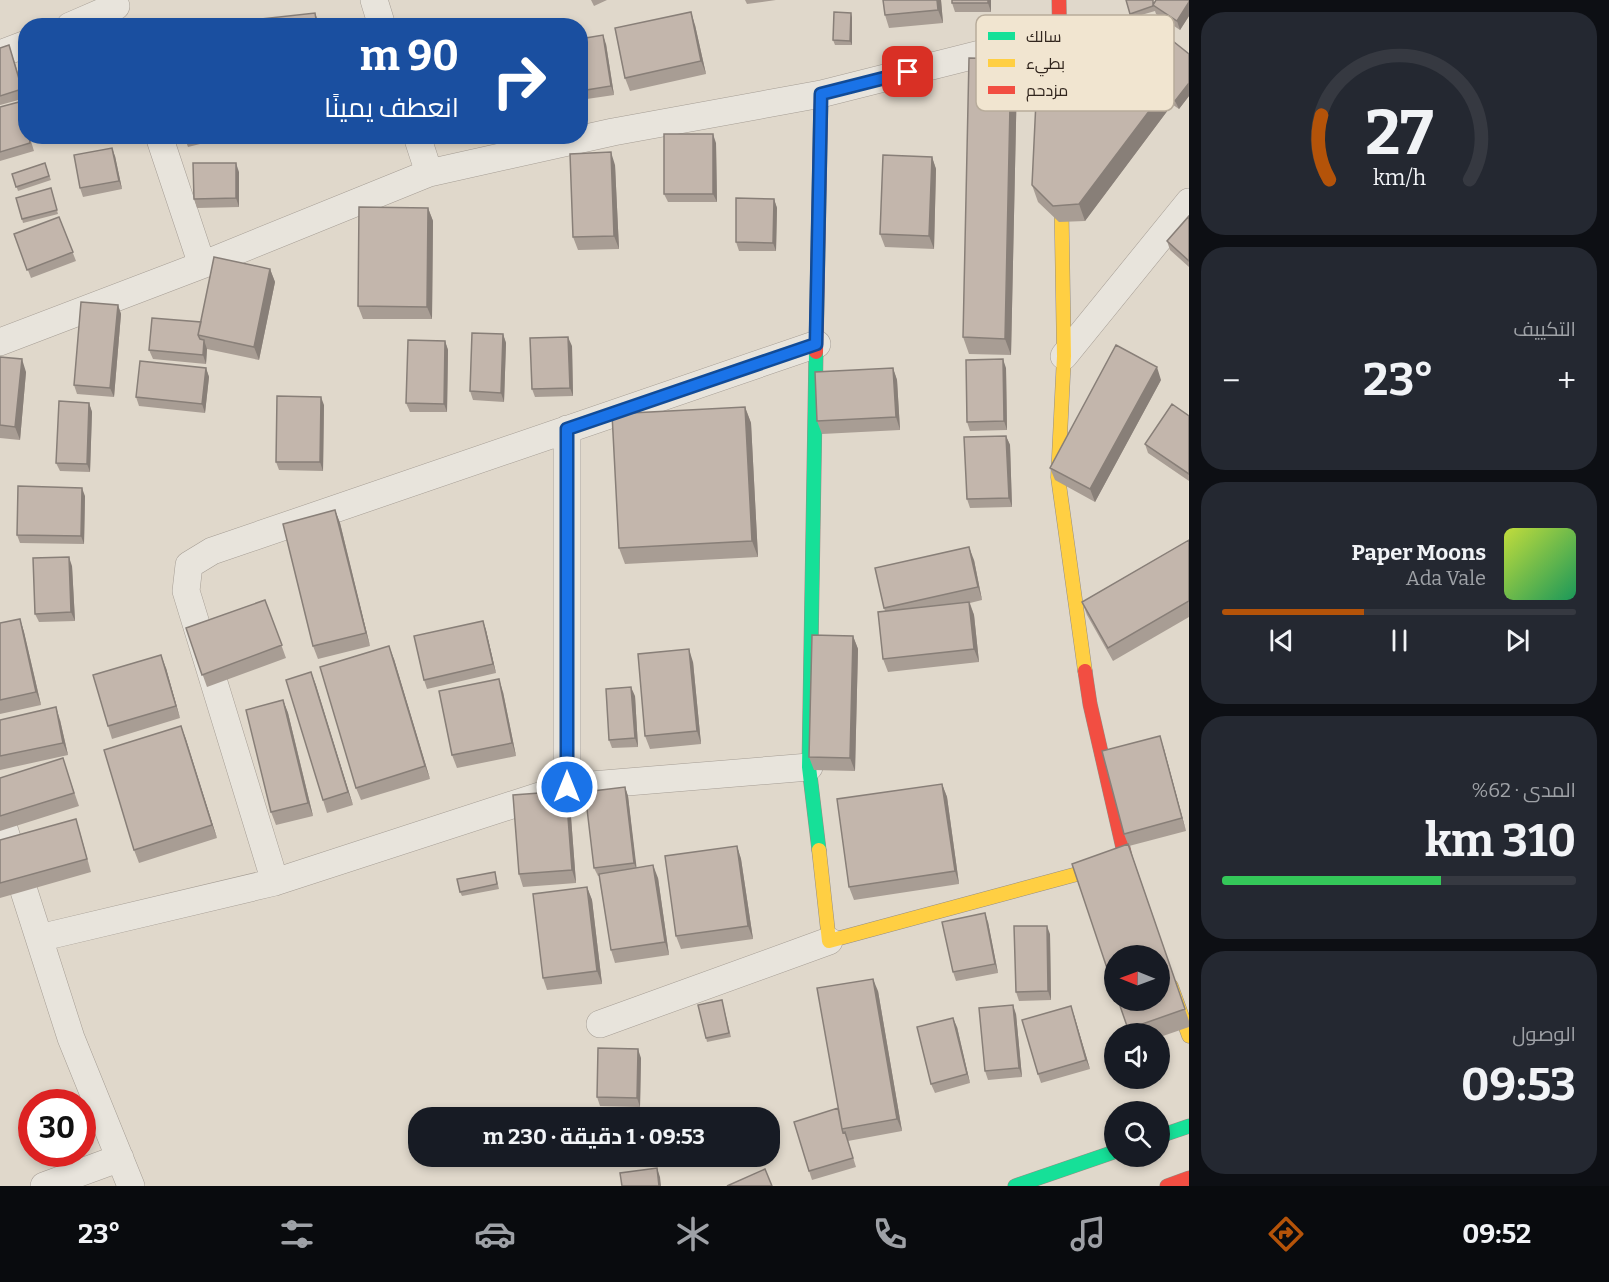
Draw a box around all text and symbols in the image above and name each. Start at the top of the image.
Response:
legend [976,15,1174,111]
text: سالك [1026,27,1061,46]
text: 90 m [360,31,459,81]
icon: right [480,42,558,120]
pin [882,46,933,97]
text: بطيء [1026,54,1065,77]
icon: arrive [891,55,924,88]
text: مزدحم [1026,81,1068,102]
text: انعطف يمينًا [324,92,459,124]
text: 27 [1365,97,1433,172]
text: km/h [1372,166,1426,192]
text: التكييف [1513,317,1576,341]
text: 23° [1363,353,1434,407]
text: − [1222,361,1240,401]
text: + [1557,361,1576,401]
text: Paper Moons [1351,539,1486,566]
text: Ada Vale [1406,566,1486,590]
icon: previous [1265,624,1298,657]
icon: pause [1383,624,1416,657]
icon: next [1501,624,1534,657]
position arrow [535,755,599,819]
text: المدى · 62% [1471,778,1576,802]
text: 310 km [1425,814,1576,868]
north arrow [1104,945,1170,1011]
map controls [1104,945,1170,1167]
text: الوصول [1512,1022,1576,1046]
button: sound [1104,1023,1170,1089]
text: 09:53 [1461,1058,1576,1112]
speed limit sign: 30 [18,1089,96,1167]
button: search [1104,1101,1170,1167]
text: 09:53 · 1 دقيقة · 230 m [483,1123,705,1150]
icon: filters [276,1213,318,1255]
icon: car [474,1213,516,1255]
icon: climate [672,1213,714,1255]
icon: phone [869,1213,911,1255]
icon: music [1067,1213,1109,1255]
icon: directions [1265,1213,1307,1255]
text: 23° [78,1218,121,1250]
text: 09:52 [1462,1218,1531,1250]

